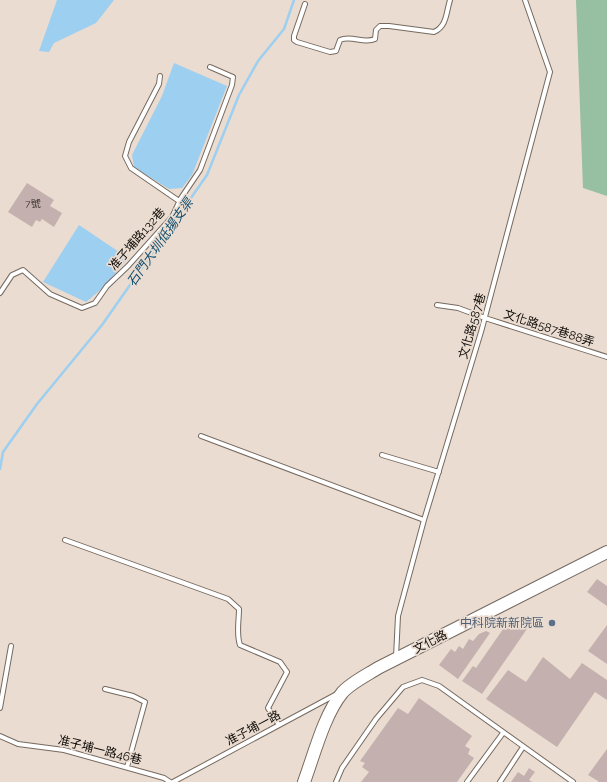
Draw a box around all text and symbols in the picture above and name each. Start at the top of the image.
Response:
water label: 石門大圳低揚支渠 [124,193,197,289]
house number: 7號 [25,198,41,209]
street label: 准子埔路132巷 [106,205,168,273]
street label: 文化路587巷 [456,291,488,361]
street label: 文化路587巷88弄 [502,307,596,349]
place label: 中科院新新院區 [460,616,544,630]
marker: 中科院新新院區 [547,618,557,628]
street label: 文化路 [411,628,449,656]
street label: 准子埔一路 [223,708,283,748]
street label: 准子埔一路46巷 [57,733,143,767]

